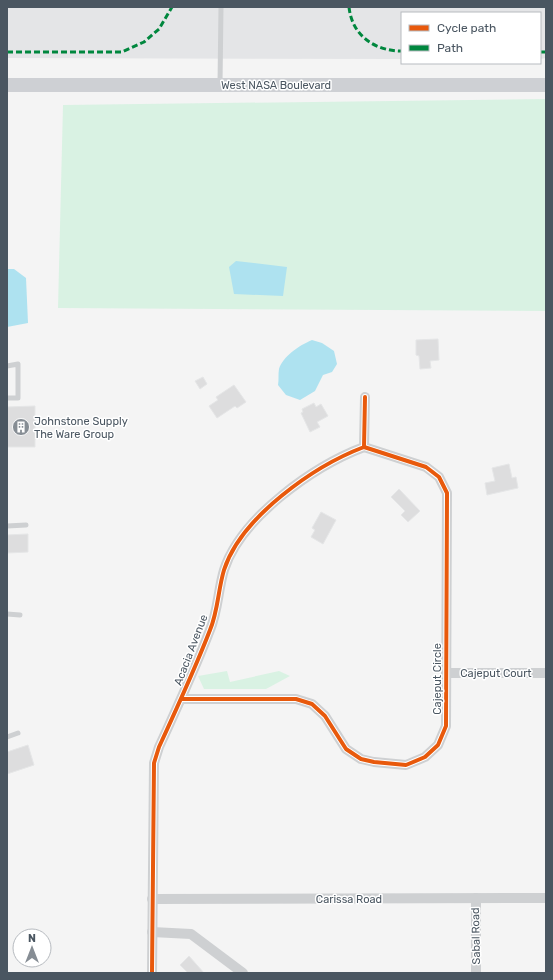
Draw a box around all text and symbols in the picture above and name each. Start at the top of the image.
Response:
legend [401,12,541,64]
text: Cycle path [437,21,496,35]
text: Path [437,41,463,55]
street label: West NASA Boulevard [221,79,331,92]
place label: Johnstone Supply The Ware Group [34,415,128,441]
building icon: Johnstone Supply The Ware Group [11,417,31,437]
street label: Acacia Avenue [171,613,211,687]
street label: Cajeput Circle [431,643,444,715]
street label: Cajeput Court [460,667,532,680]
street label: Carissa Road [316,893,382,906]
street label: Sabal Road [469,907,483,965]
north arrow [12,928,52,968]
text: N [28,932,36,945]

